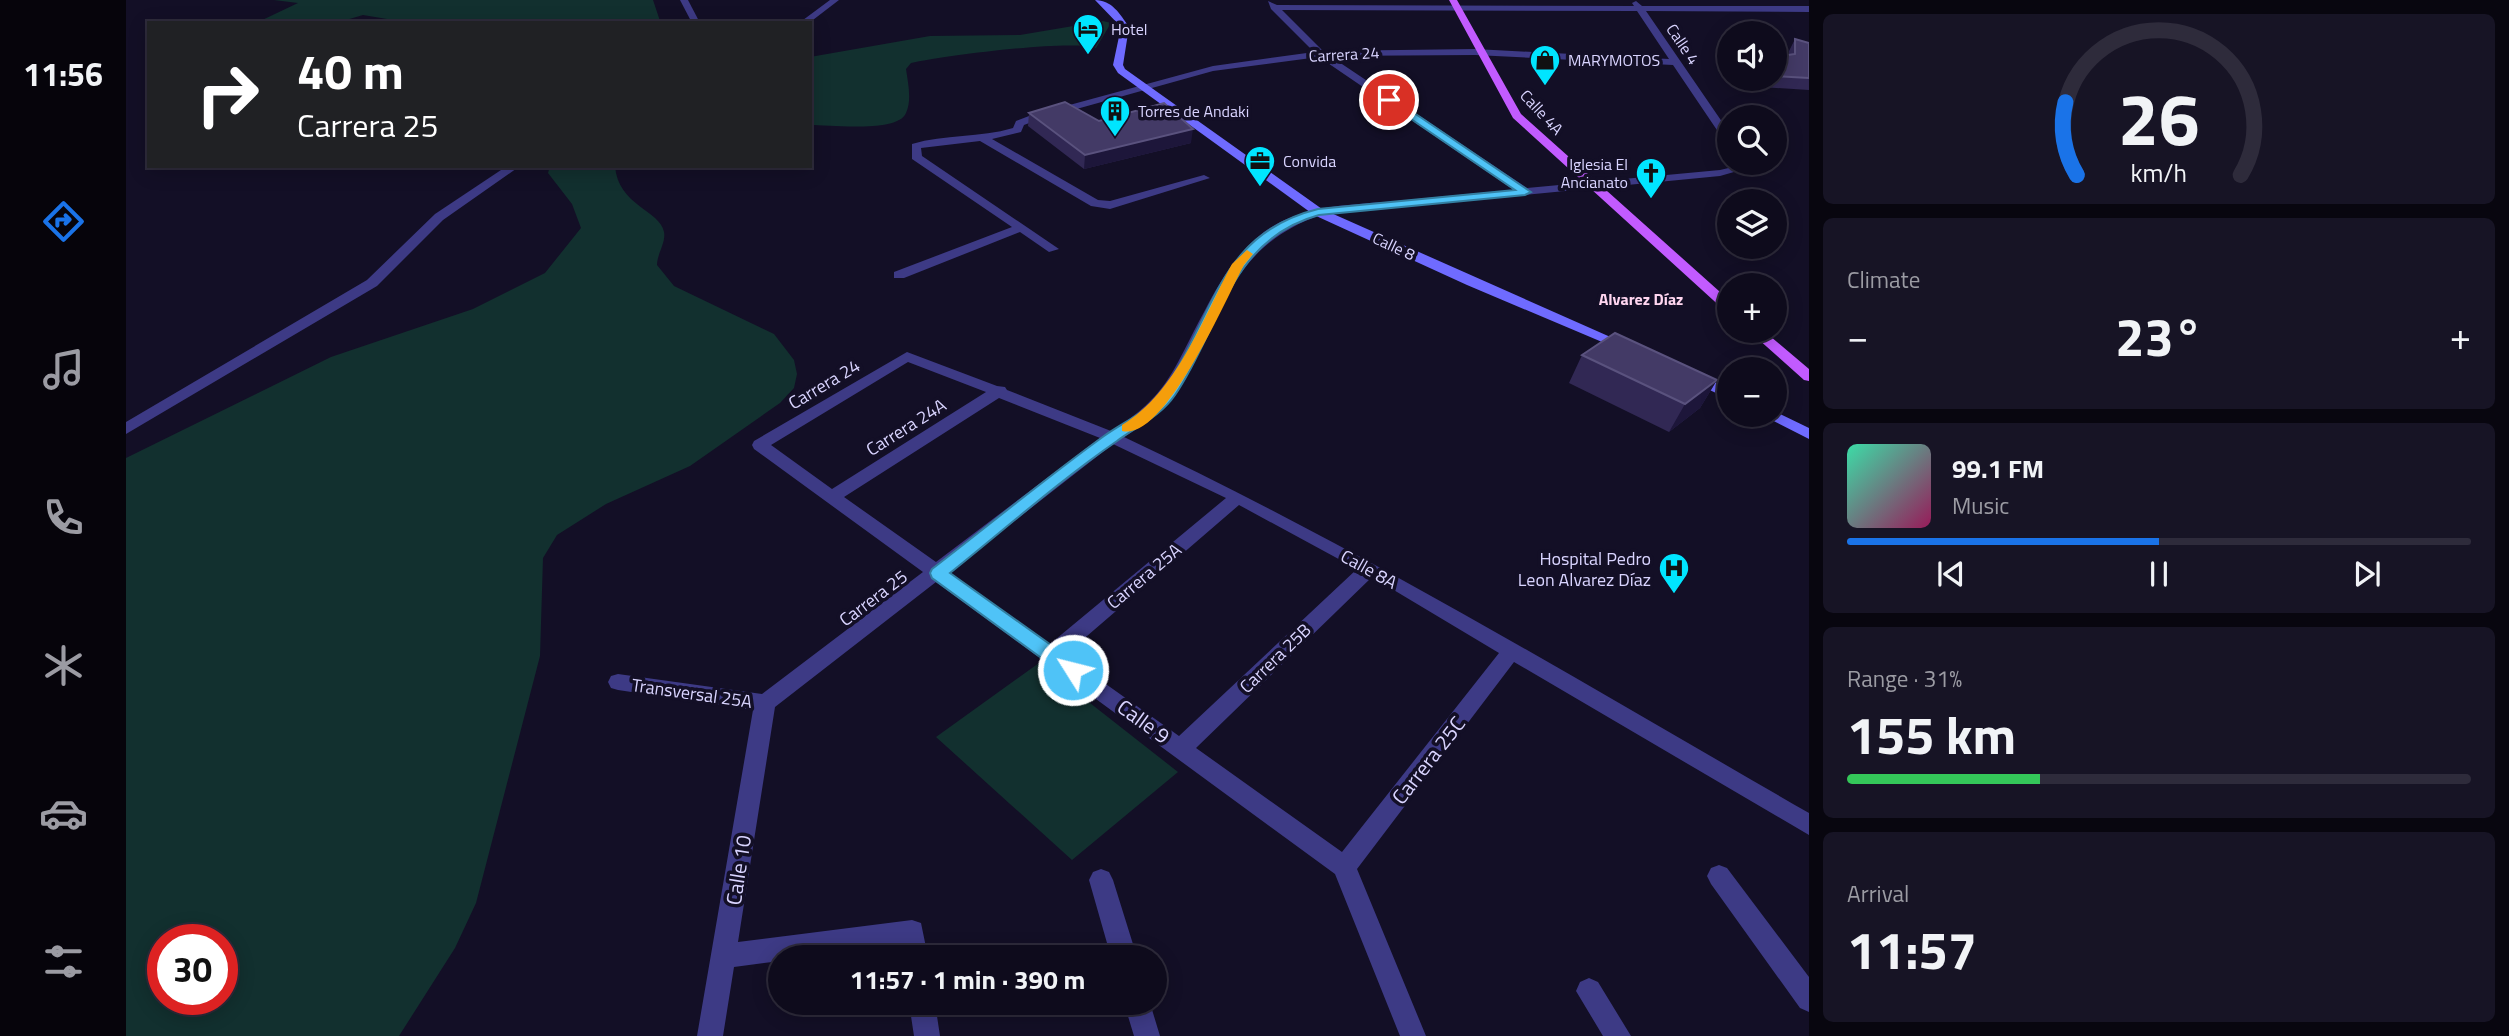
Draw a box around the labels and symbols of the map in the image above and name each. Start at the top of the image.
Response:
hotel icon: Hotel [1071,12,1105,56]
place label: Hotel [1111,17,1148,41]
street label: Calle 4 [1661,19,1705,69]
street label: Carrera 24 [1308,40,1380,68]
shop icon: MARYMOTOS [1528,43,1562,87]
place label: MARYMOTOS [1568,48,1660,72]
pin [1359,70,1419,130]
street label: Calle 4A [1515,84,1570,140]
building icon: Torres de Andaki [1098,94,1132,138]
place label: Torres de Andaki [1138,99,1249,123]
office icon: Convida [1243,144,1277,188]
place label: Convida [1283,149,1336,173]
place label: Iglesia El Ancianato [1561,152,1628,194]
church icon: Iglesia El Ancianato [1634,156,1668,200]
street label: Calle 8 [1369,226,1419,266]
district label: Alvarez Díaz [1599,287,1683,311]
street label: Carrera 24 [783,352,865,416]
street label: Carrera 24A [861,391,952,462]
street label: Carrera 25A [1101,536,1187,615]
street label: Calle 8A [1336,542,1402,596]
place label: Hospital Pedro Leon Alvarez Díaz [1518,545,1651,593]
hospital icon: Hospital Pedro Leon Alvarez Díaz [1657,551,1691,595]
street label: Carrera 25 [833,563,913,633]
street label: Carrera 25B [1233,617,1317,699]
position arrow [1036,633,1110,707]
street label: Transversal 25A [630,671,754,715]
street label: Calle 9 [1111,691,1177,751]
street label: Carrera 25C [1383,709,1473,811]
street label: Calle 10 [717,833,759,907]
speed limit sign: 30 [147,924,238,1015]

